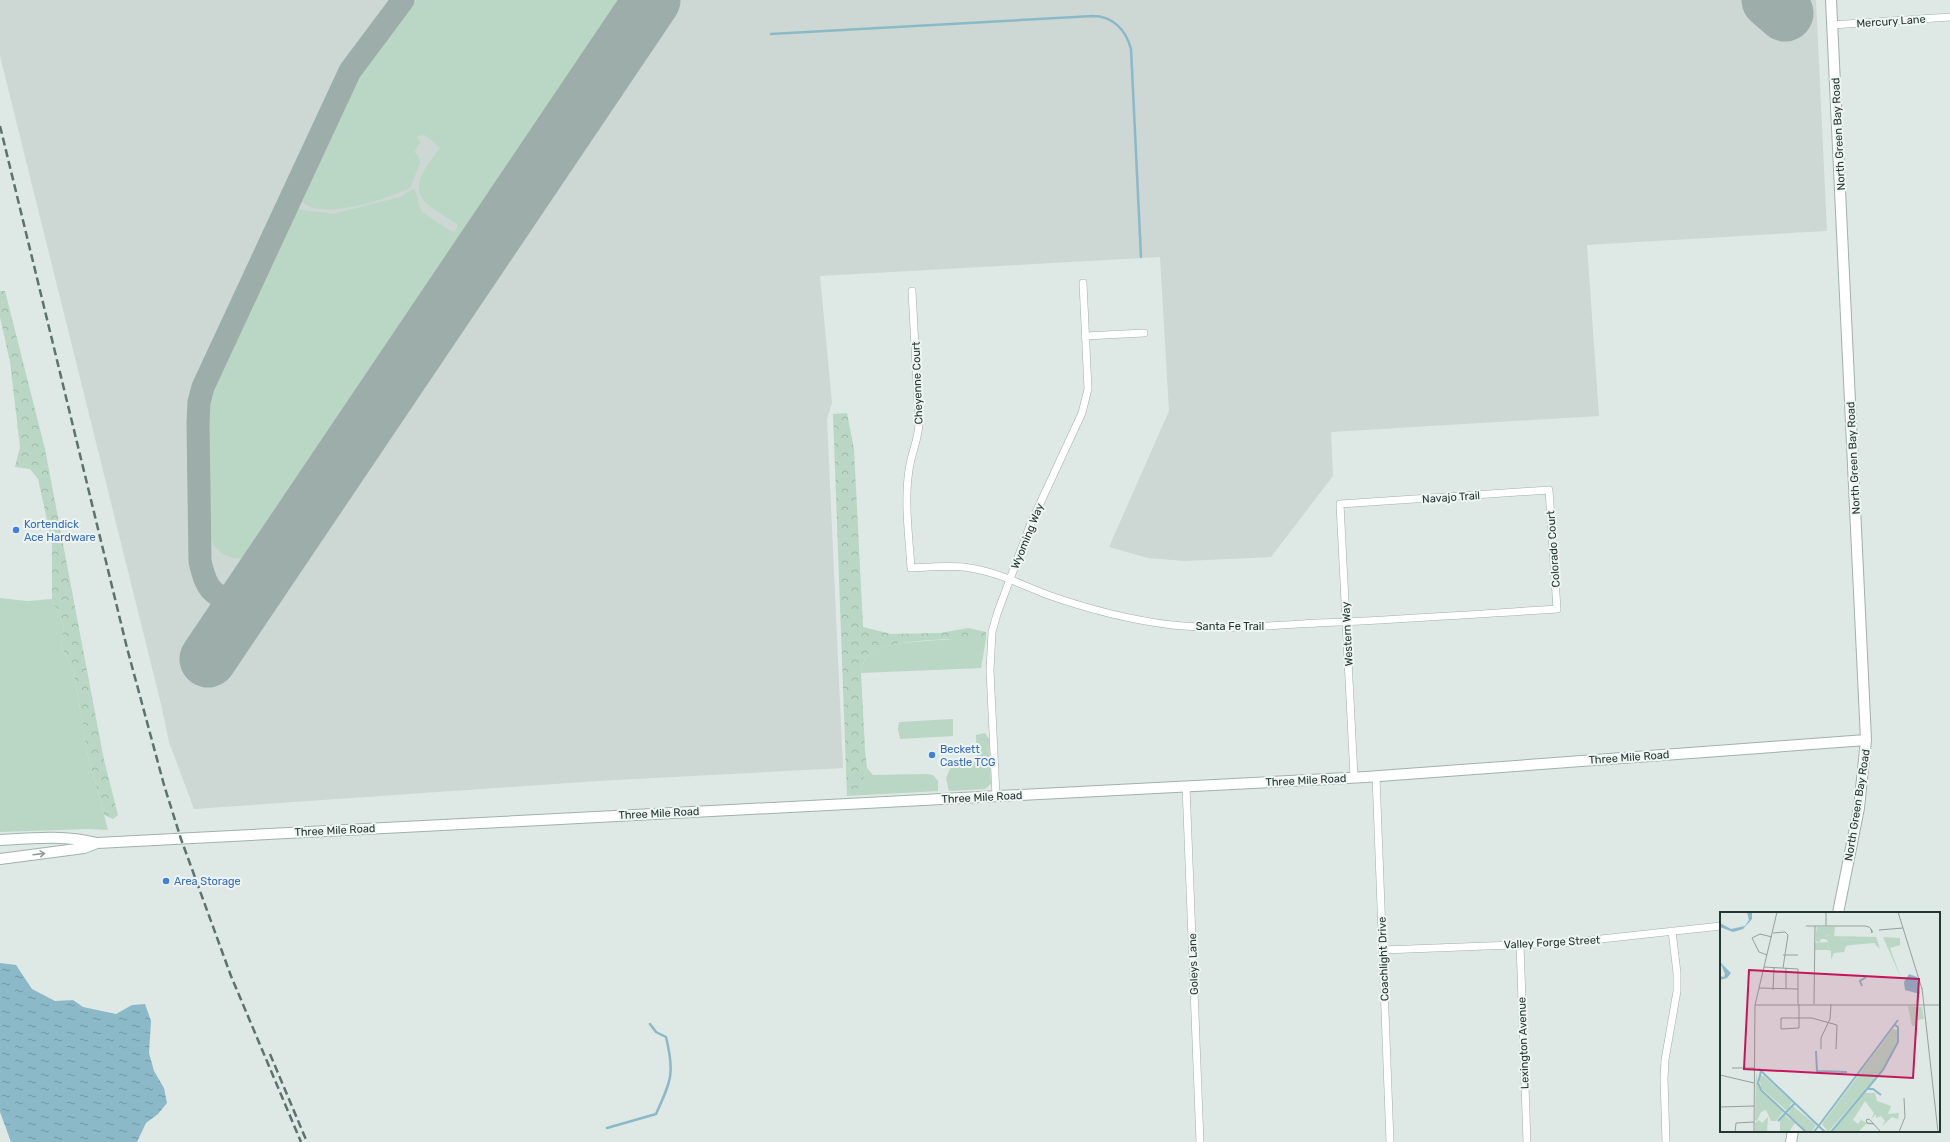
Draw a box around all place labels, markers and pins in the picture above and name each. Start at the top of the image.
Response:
place label: Kortendick Ace Hardware [24,518,96,544]
marker: Kortendick Ace Hardware [11,525,21,535]
place label: Beckett Castle TCG [940,743,996,769]
marker: Beckett Castle TCG [927,750,937,760]
place label: Area Storage [174,875,241,888]
marker: Area Storage [161,876,171,886]

